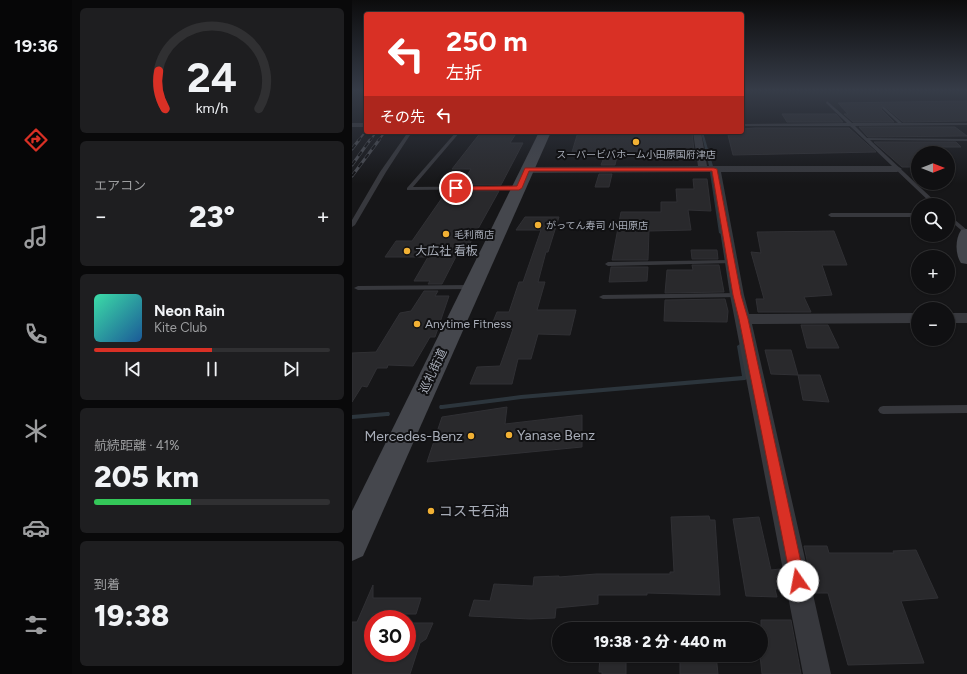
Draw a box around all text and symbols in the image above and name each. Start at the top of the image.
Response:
text: 250 m [446,24,528,58]
icon: left [380,28,432,80]
text: 19:36 [14,35,58,57]
text: 24 [187,51,237,101]
text: 左折 [446,62,482,84]
text: km/h [196,98,228,116]
icon: left [433,104,455,126]
text: その先 [380,108,425,126]
icon: directions [22,126,50,154]
marker: スーパービバホーム小田原国府津店 [631,137,641,147]
north arrow [911,146,955,190]
map controls [911,146,955,346]
place label: スーパービバホーム小田原国府津店 [556,148,716,161]
pin [439,171,473,205]
icon: arrive [445,177,467,199]
text: エアコン [94,178,146,193]
text: 23° [189,198,235,235]
button: search [911,198,955,242]
text: − [94,203,108,230]
text: + [316,203,330,230]
place label: がってん寿司 小田原店 [546,219,648,232]
marker: がってん寿司 小田原店 [533,220,543,230]
icon: music [22,223,50,251]
place label: 毛利商店 [454,228,494,241]
marker: 毛利商店 [441,229,451,239]
place label: 大広社 看板 [415,244,478,258]
marker: 大広社 看板 [402,246,412,256]
button: + [911,250,955,294]
text: Neon Rain [154,302,225,320]
button: − [911,302,955,346]
place label: Anytime Fitness [425,317,512,331]
marker: Anytime Fitness [412,319,422,329]
icon: phone [22,320,50,348]
text: Kite Club [154,320,207,335]
street label: 巡礼街道 [417,346,449,396]
icon: previous [122,358,144,380]
icon: pause [201,358,223,380]
icon: next [280,358,302,380]
icon: climate [22,417,50,445]
place label: Yanase Benz [517,427,595,444]
place label: Mercedes-Benz [364,428,463,445]
marker: Yanase Benz [504,430,514,440]
marker: Mercedes-Benz [466,431,476,441]
text: 航続距離 · 41% [94,438,179,453]
text: 205 km [94,458,199,495]
place label: コスモ石油 [439,503,509,520]
marker: コスモ石油 [426,506,436,516]
icon: car [22,514,50,542]
position arrow [777,560,819,602]
text: 到着 [94,577,120,592]
text: 19:38 [94,597,169,634]
speed limit sign: 30 [364,610,416,662]
icon: filters [22,611,50,639]
text: 19:38 · 2 分 · 440 m [594,633,726,651]

